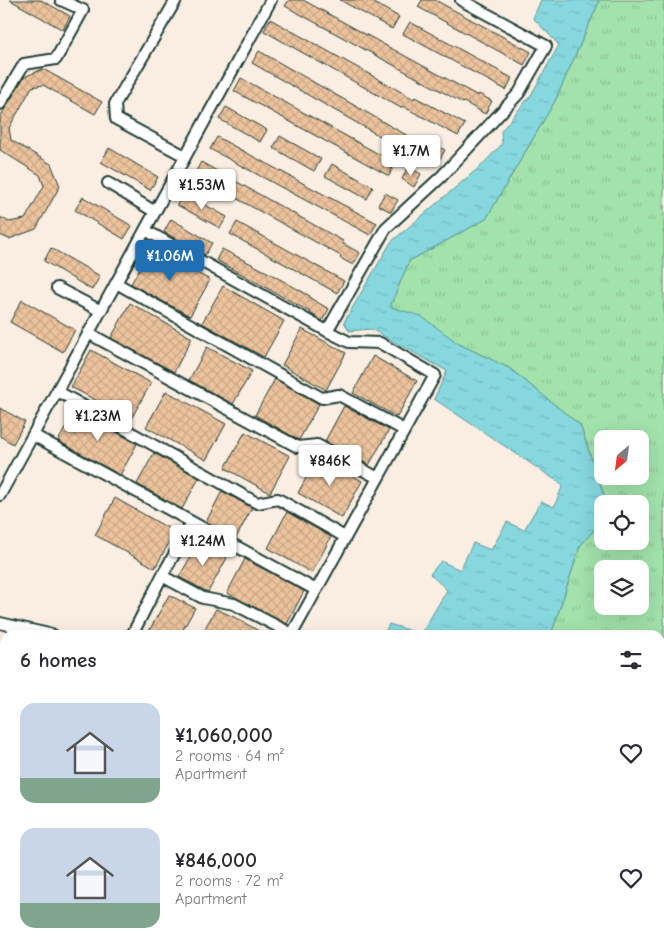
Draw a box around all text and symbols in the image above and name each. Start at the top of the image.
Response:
pin: ¥1.7M [376,134,446,177]
text: ¥1.7M [392,142,430,160]
pin: ¥1.53M [161,168,243,211]
text: ¥1.53M [179,176,225,194]
pin: ¥1.06M [129,240,211,282]
text: ¥1.06M [146,247,194,265]
pin: ¥1.23M [57,400,139,442]
text: ¥1.23M [75,407,121,425]
north arrow [594,430,649,485]
map controls [594,430,649,615]
pin: ¥846K [295,444,365,487]
text: ¥846K [310,452,350,470]
button: locate [594,495,649,550]
pin: ¥1.24M [162,524,244,567]
text: ¥1.24M [181,532,225,550]
button: layers [594,560,649,615]
icon: filters [617,646,645,674]
text: 6 homes [20,648,96,672]
icon: home [60,723,120,783]
text: ¥1,060,000 [175,723,273,747]
icon: heart [617,739,645,767]
text: 2 rooms · 64 m² [175,747,284,765]
text: Apartment [175,765,247,783]
icon: home [60,848,120,908]
text: ¥846,000 [175,848,257,872]
icon: heart [617,864,645,892]
text: 2 rooms · 72 m² [175,872,284,890]
text: Apartment [175,890,247,908]

